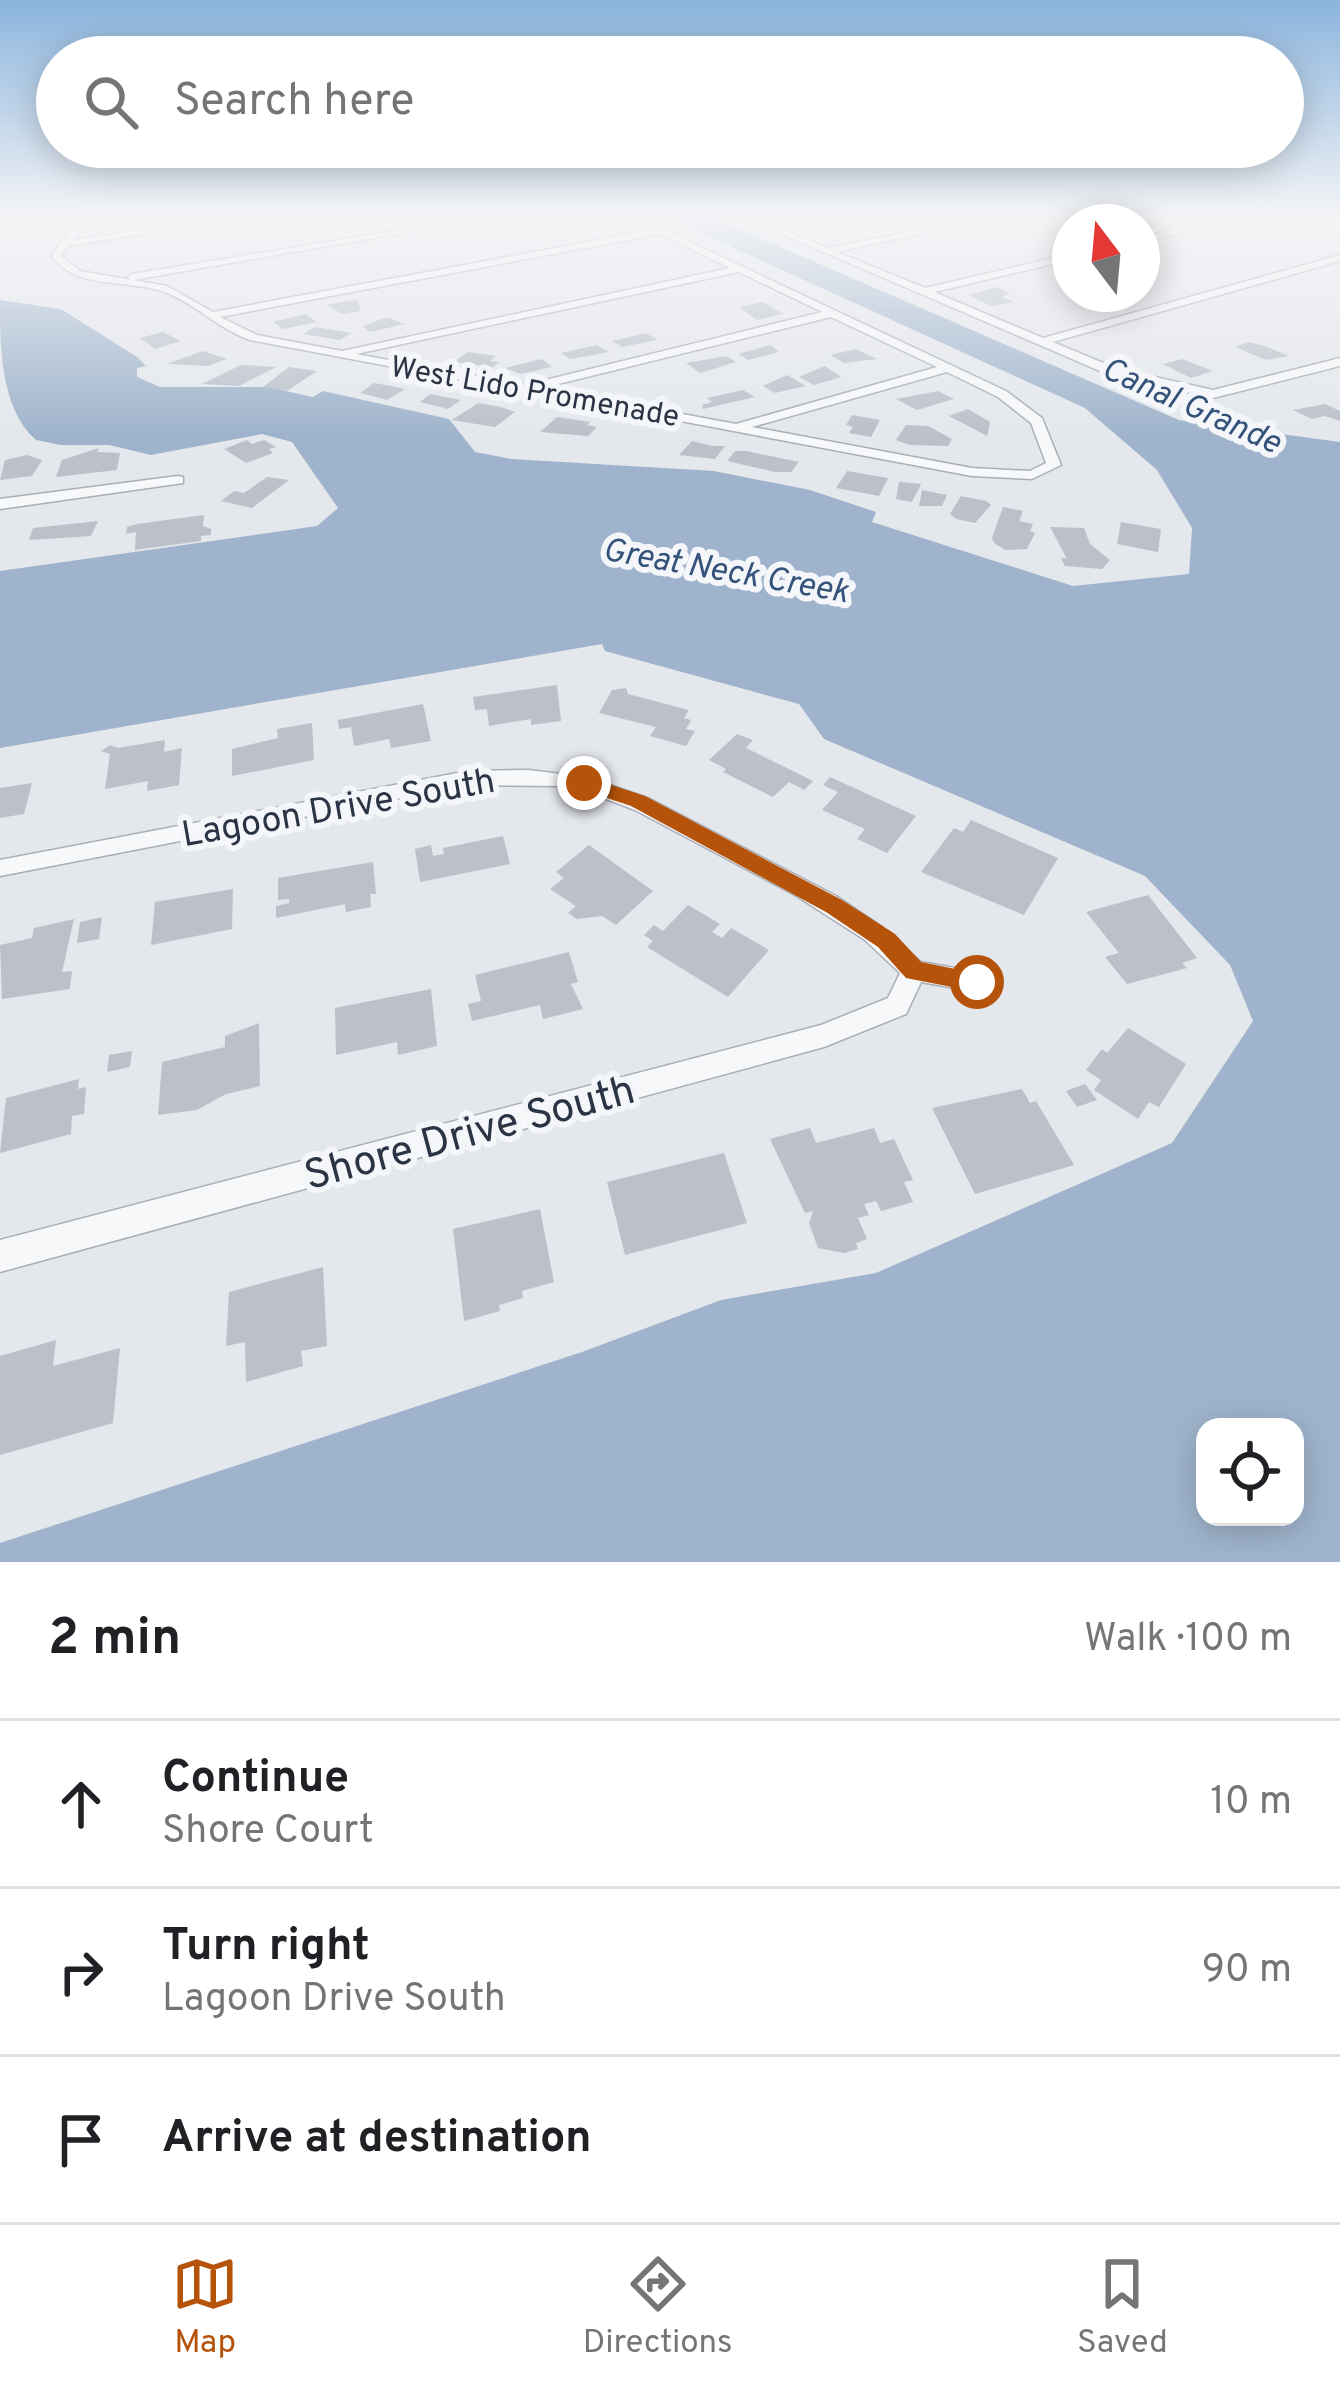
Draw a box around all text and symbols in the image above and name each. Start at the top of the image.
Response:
search box [36,36,1304,168]
icon: search [78,69,144,135]
text: Search here [174,74,414,131]
north arrow [1052,204,1160,312]
water label: Canal Grande [1094,349,1288,466]
street label: West Lido Promenade [387,350,682,437]
water label: Great Neck Creek [599,531,853,615]
route end [557,756,611,810]
street label: Lagoon Drive South [179,760,499,860]
route start [950,955,1004,1009]
street label: Shore Drive South [299,1066,641,1205]
map controls [1196,1418,1304,1526]
button: locate [1196,1418,1304,1526]
text: 2 min [48,1608,181,1673]
text: Walk · 100 m [1084,1616,1292,1665]
text: Continue [162,1751,349,1808]
icon: ahead [48,1771,114,1837]
text: 10 m [1210,1779,1292,1828]
text: Shore Court [162,1808,374,1857]
text: Turn right [162,1919,370,1976]
icon: right [48,1939,114,2005]
text: 90 m [1202,1947,1292,1996]
text: Lagoon Drive South [162,1976,506,2025]
icon: arrive [48,2107,114,2173]
text: Arrive at destination [162,2111,592,2168]
tab: Map [172,2251,238,2365]
tab: Directions [583,2251,733,2365]
tab: Saved [1077,2251,1168,2365]

